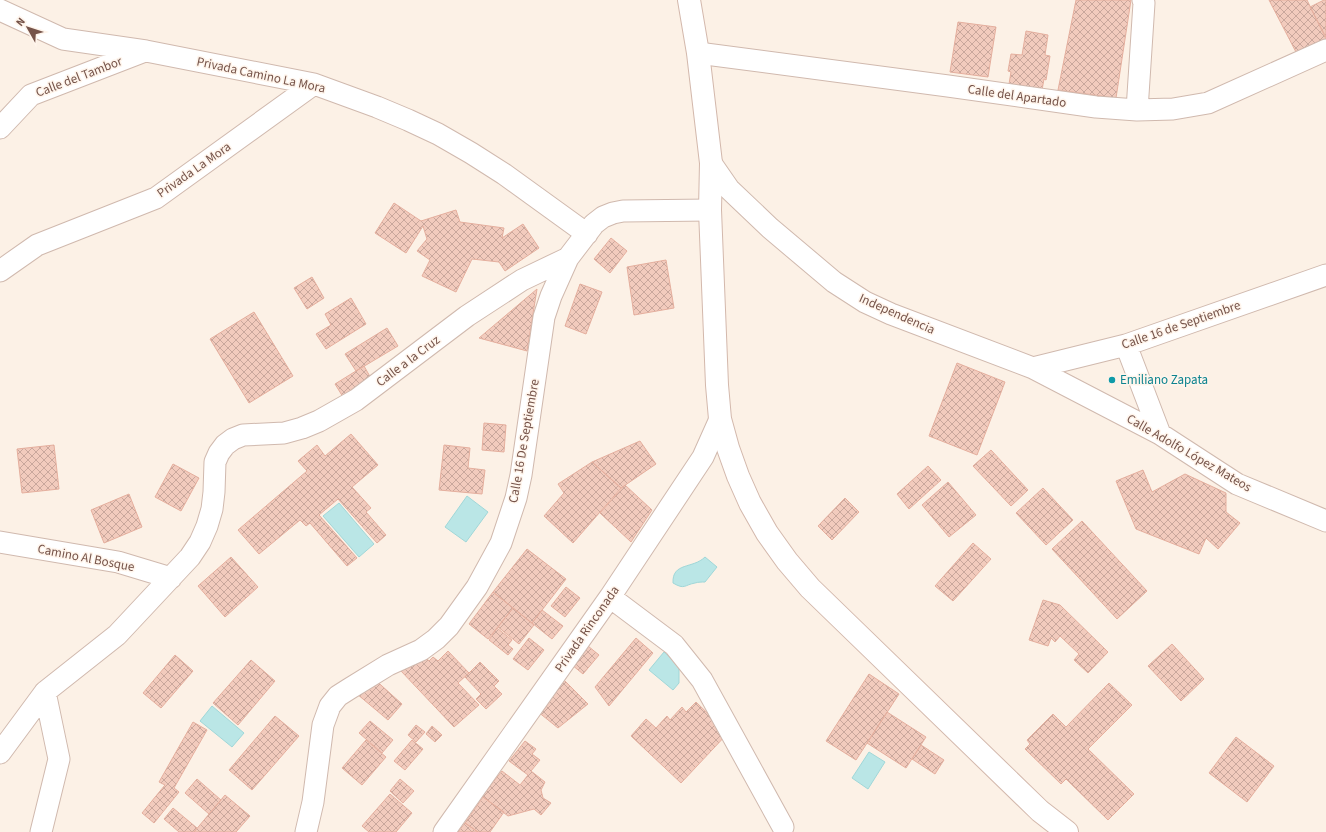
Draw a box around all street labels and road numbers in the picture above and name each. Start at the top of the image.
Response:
street label: Calle del Tambor [33,52,125,102]
street label: Privada Camino La Mora [195,53,327,97]
street label: Calle del Apartado [967,80,1067,112]
street label: Privada La Mora [153,138,235,202]
street label: Independencia [856,289,938,339]
street label: Calle 16 de Septiembre [1119,296,1243,354]
street label: Calle a la Cruz [372,331,444,391]
street label: Calle 16 De Septiembre [504,378,544,504]
street label: Calle Adolfo López Mateos [1123,410,1255,496]
street label: Camino Al Bosque [36,540,136,576]
street label: Privada Rinconada [550,582,624,676]

